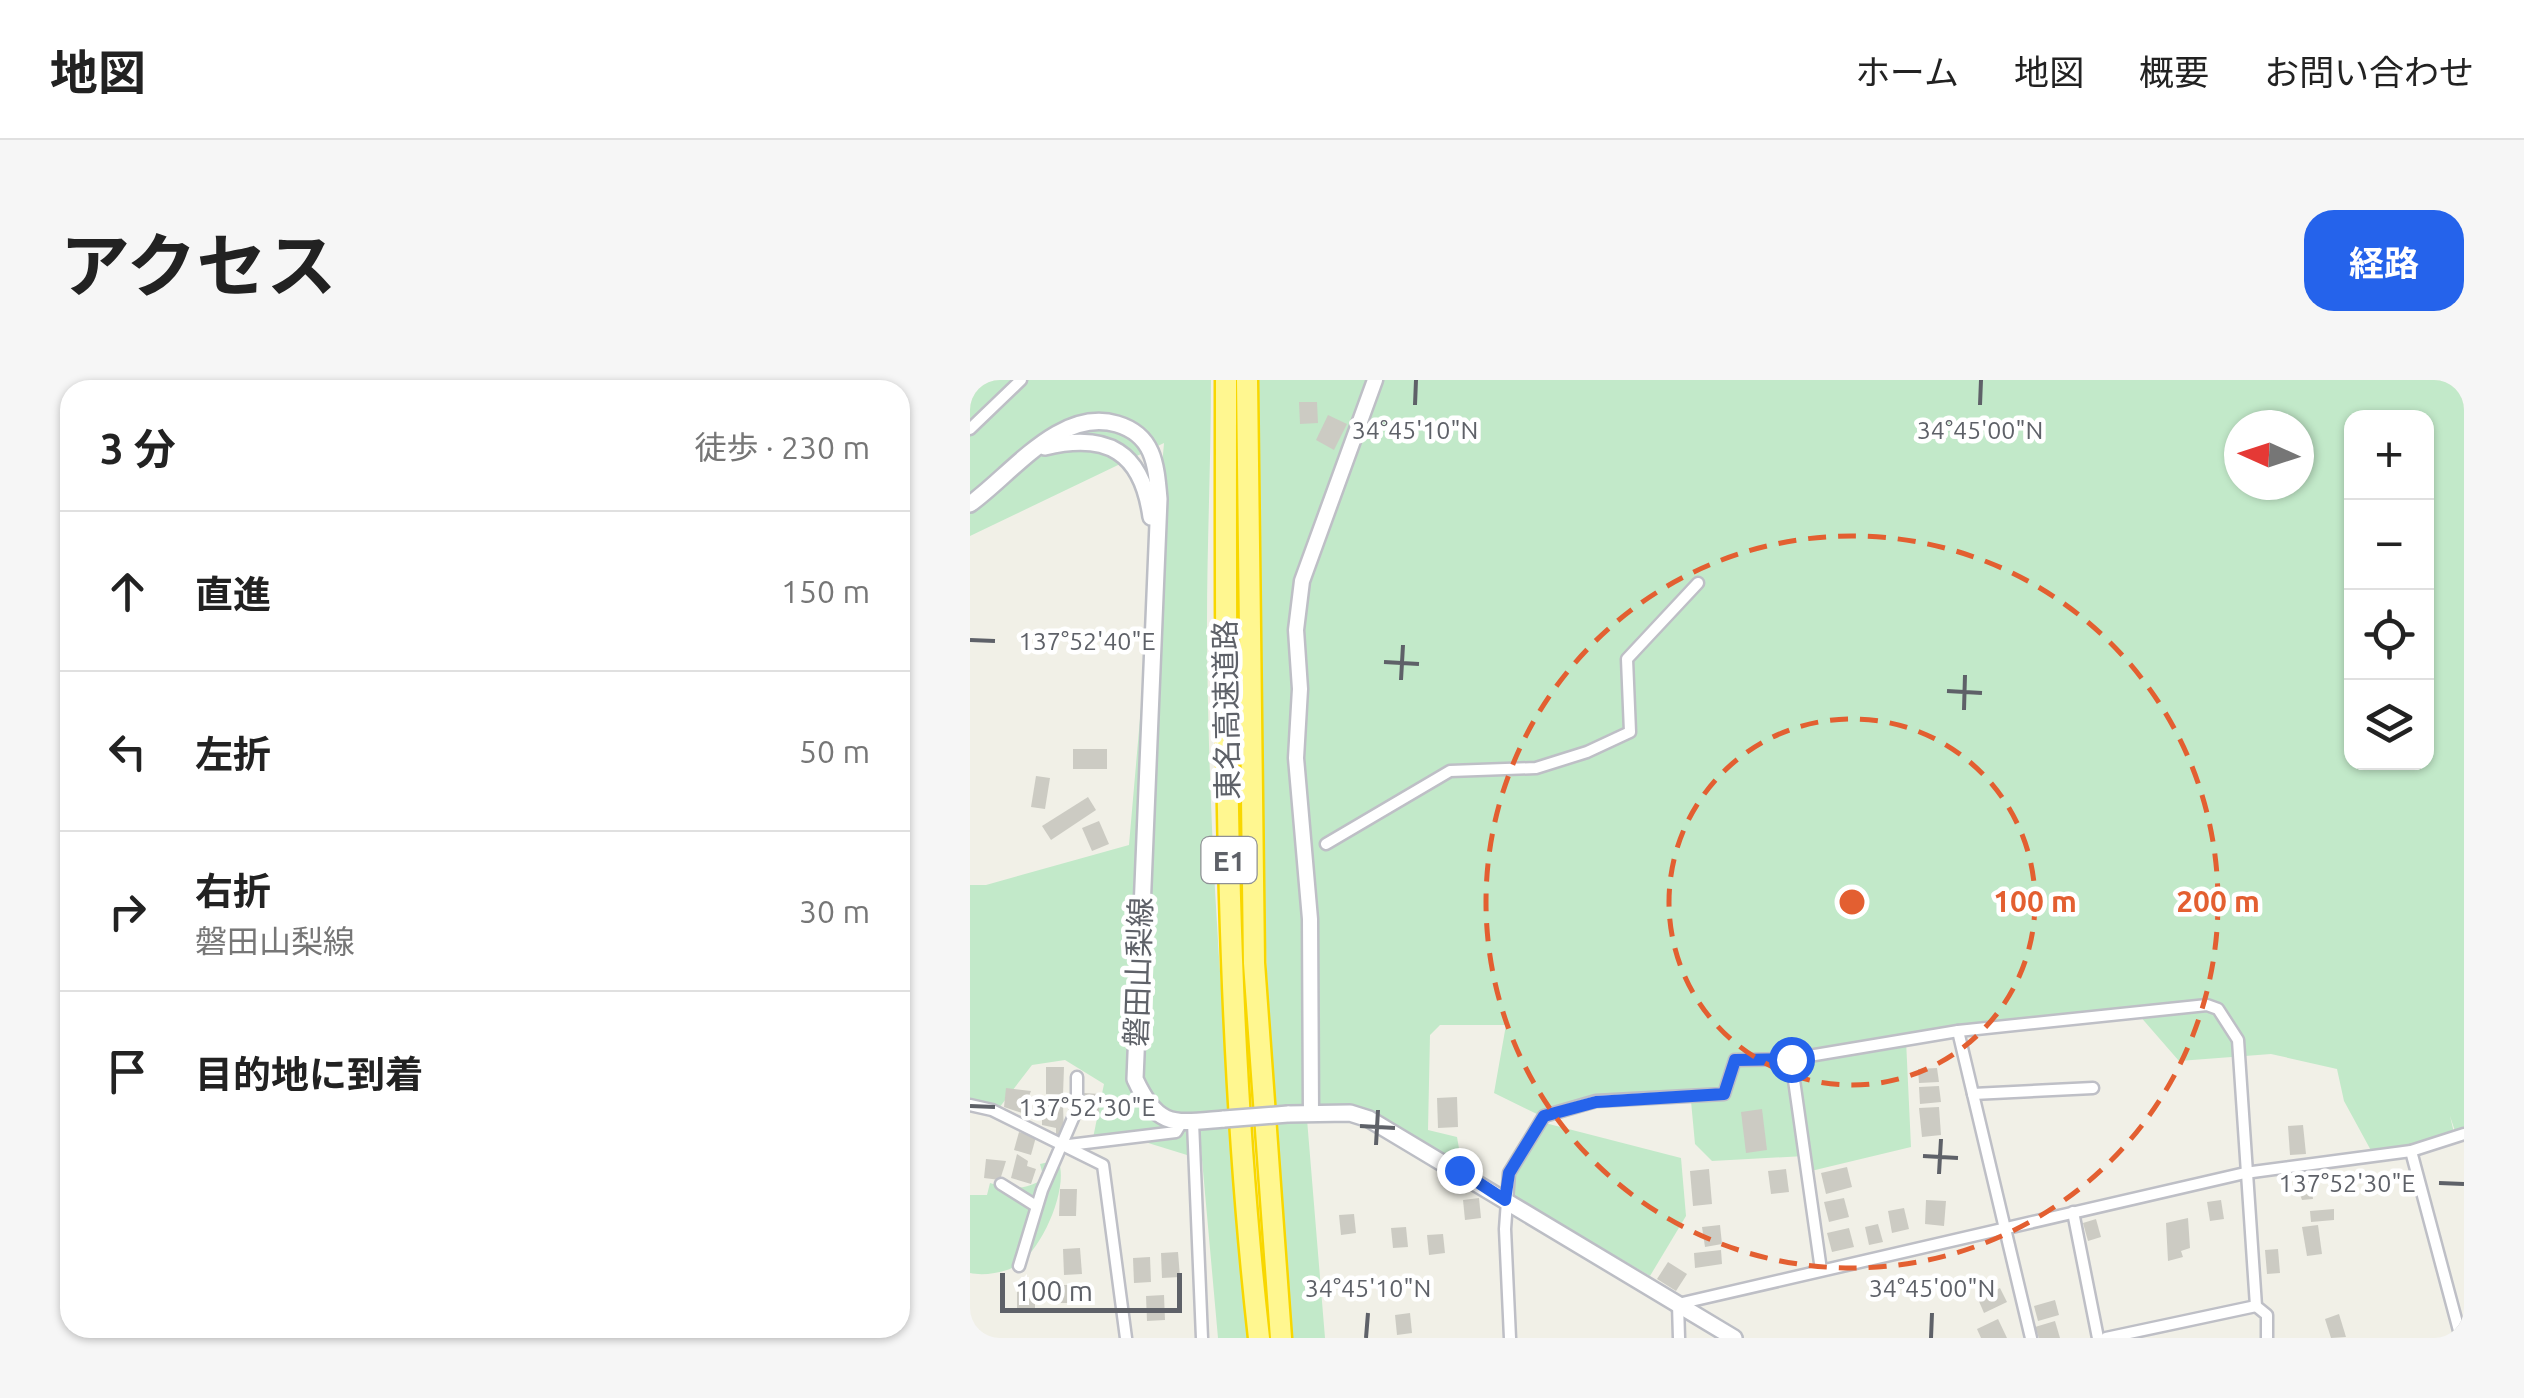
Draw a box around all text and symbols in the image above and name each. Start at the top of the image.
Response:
text: 地図 [50,45,146,99]
text: ホーム [1855,52,1959,92]
text: 地図 [2014,52,2084,92]
text: 概要 [2139,52,2209,92]
text: お問い合わせ [2264,52,2474,92]
button: 経路 [2304,210,2464,311]
text: アクセス [60,226,337,304]
north arrow [2224,410,2314,500]
map controls [2344,410,2434,770]
button: + [2344,410,2434,500]
text: 34°45'10"N [1352,416,1478,444]
text: 34°45'00"N [1917,416,2043,444]
text: 3 分 [100,425,176,472]
text: 徒歩 · 230 m [694,429,870,465]
button: − [2344,500,2434,590]
icon: ahead [100,564,155,619]
text: 直進 [195,573,271,615]
text: 150 m [781,573,870,609]
button: locate [2344,590,2434,680]
street label: 東名高速道路 [1207,620,1245,800]
text: 137°52'40"E [1019,627,1155,655]
button: layers [2344,680,2434,770]
icon: left [100,724,155,779]
text: 左折 [195,733,271,775]
text: 50 m [799,733,870,769]
road number: E1 [1202,837,1256,883]
text: 右折 [195,870,271,912]
icon: right [100,884,155,939]
centre of rings [1834,884,1870,920]
text: 100 m [1993,884,2077,918]
text: 200 m [2176,884,2260,918]
text: 30 m [799,893,870,929]
street label: 磐田山梨線 [1118,896,1158,1048]
text: 磐田山梨線 [195,923,355,959]
route start [1769,1037,1815,1083]
icon: arrive [100,1044,155,1099]
text: 目的地に到着 [195,1053,423,1095]
text: 137°52'30"E [1019,1093,1155,1121]
route end [1437,1148,1483,1194]
text: 137°52'30"E [2279,1169,2415,1197]
scale bar [1000,1268,1182,1313]
text: 34°45'10"N [1305,1274,1431,1302]
text: 34°45'00"N [1869,1274,1995,1302]
text: 100 m [1015,1275,1093,1306]

